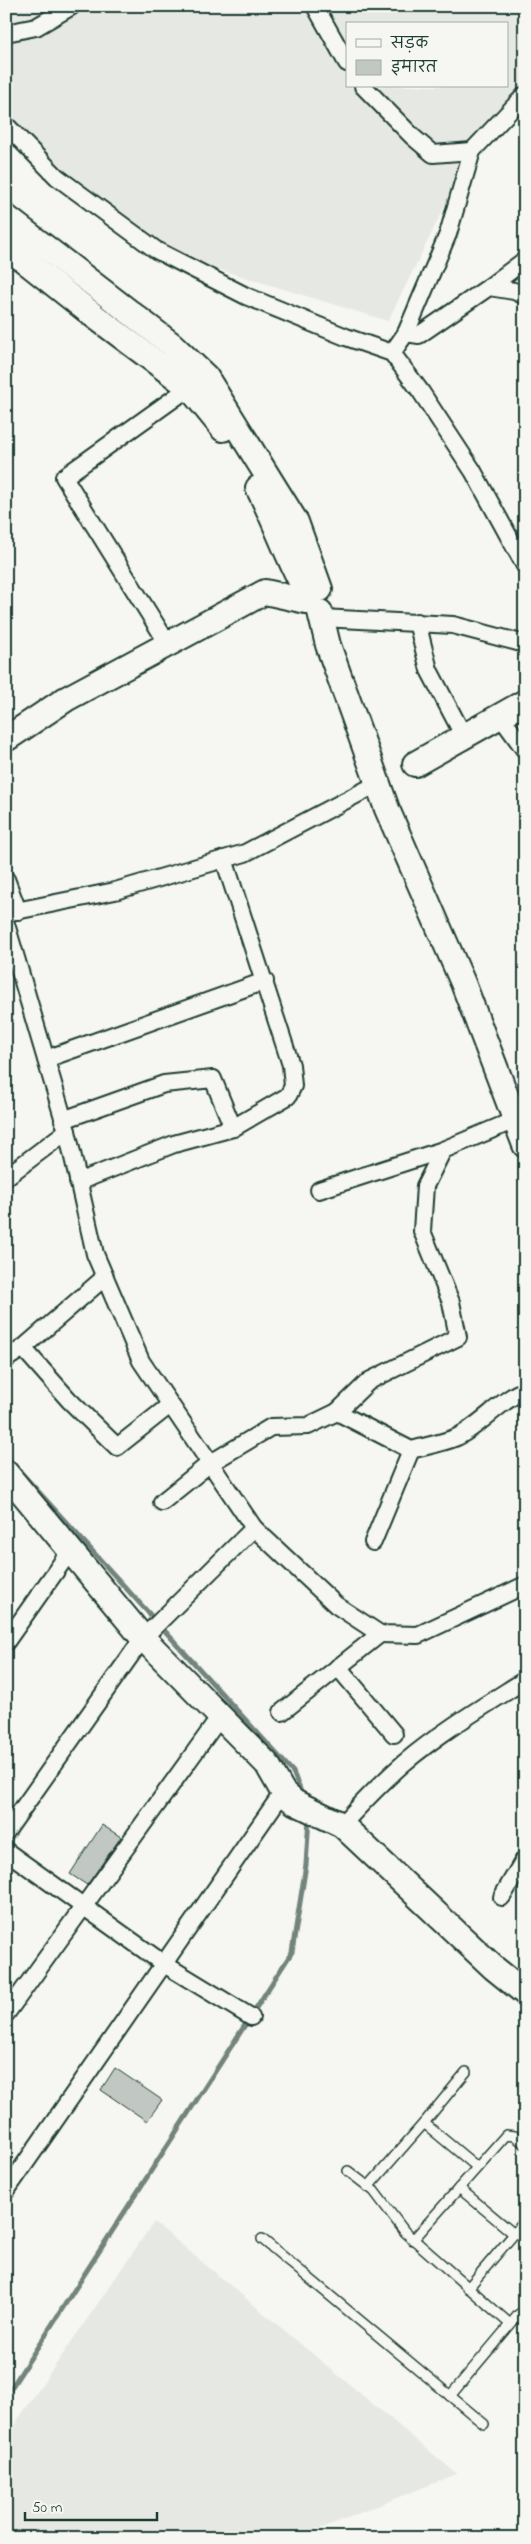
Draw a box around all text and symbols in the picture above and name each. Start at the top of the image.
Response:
legend [346,22,508,88]
text: सड़क [390,33,429,55]
text: इमारत [391,57,438,79]
scale bar [25,2489,158,2521]
text: 50 m [32,2497,63,2519]

